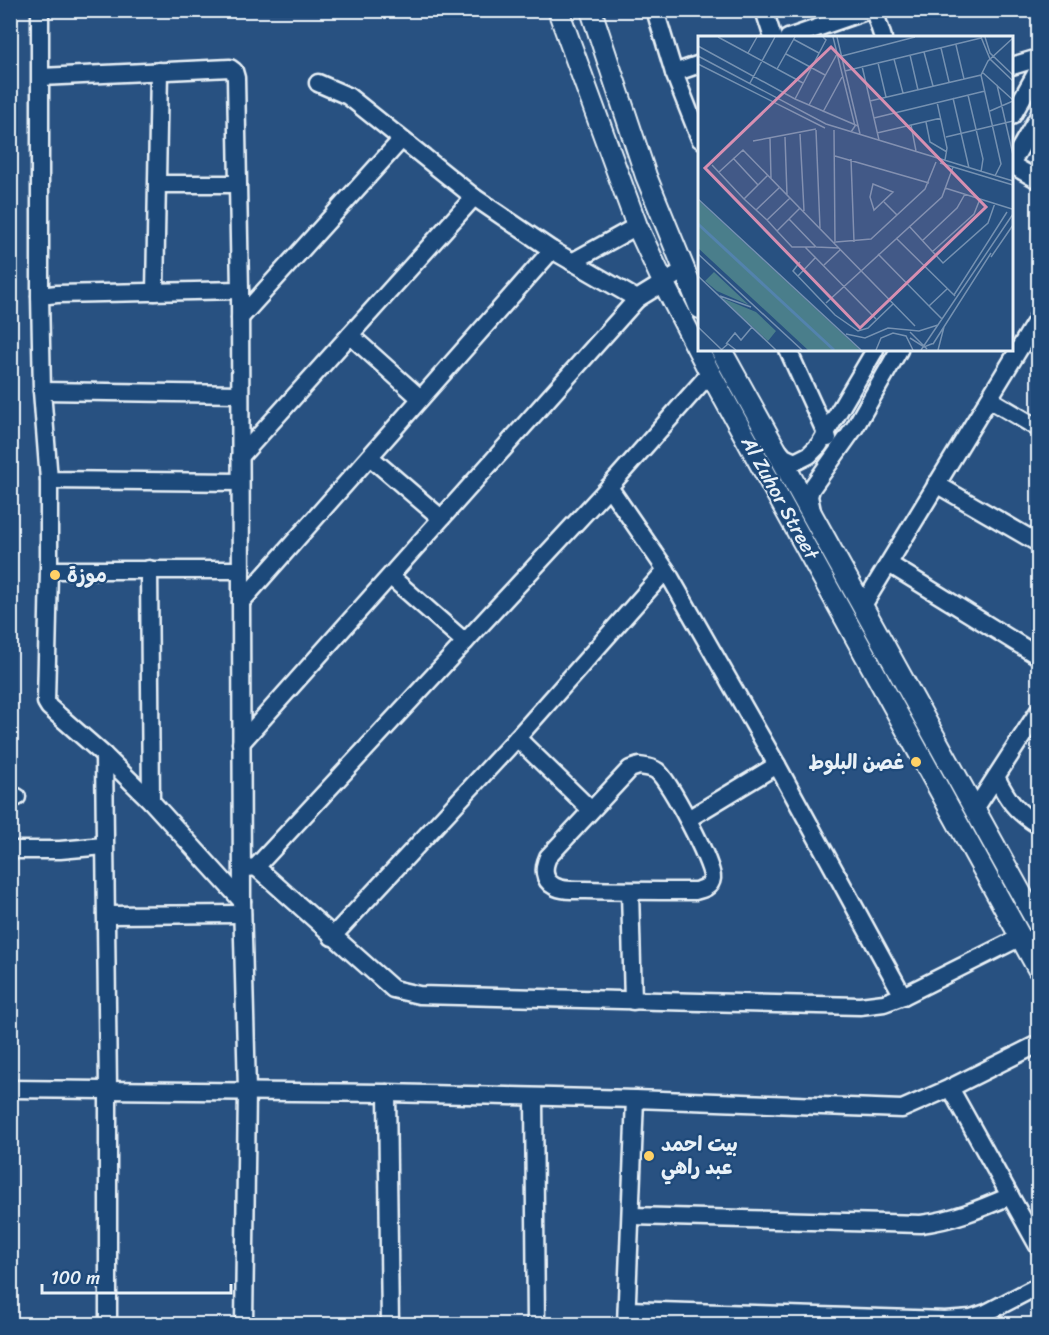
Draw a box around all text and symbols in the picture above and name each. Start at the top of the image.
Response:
inset map [698,36,1013,351]
street label: Al Zuhor Street [731,429,829,567]
place label: موزة [67,558,107,593]
marker: موزة [48,568,62,582]
place label: غصن البلوط [808,745,904,780]
marker: غصن البلوط [909,755,923,769]
place label: بيت احمد عبد راهي [661,1127,738,1185]
marker: بيت احمد عبد راهي [642,1149,656,1163]
scale bar [42,1257,231,1295]
text: 100 m [51,1262,100,1294]

